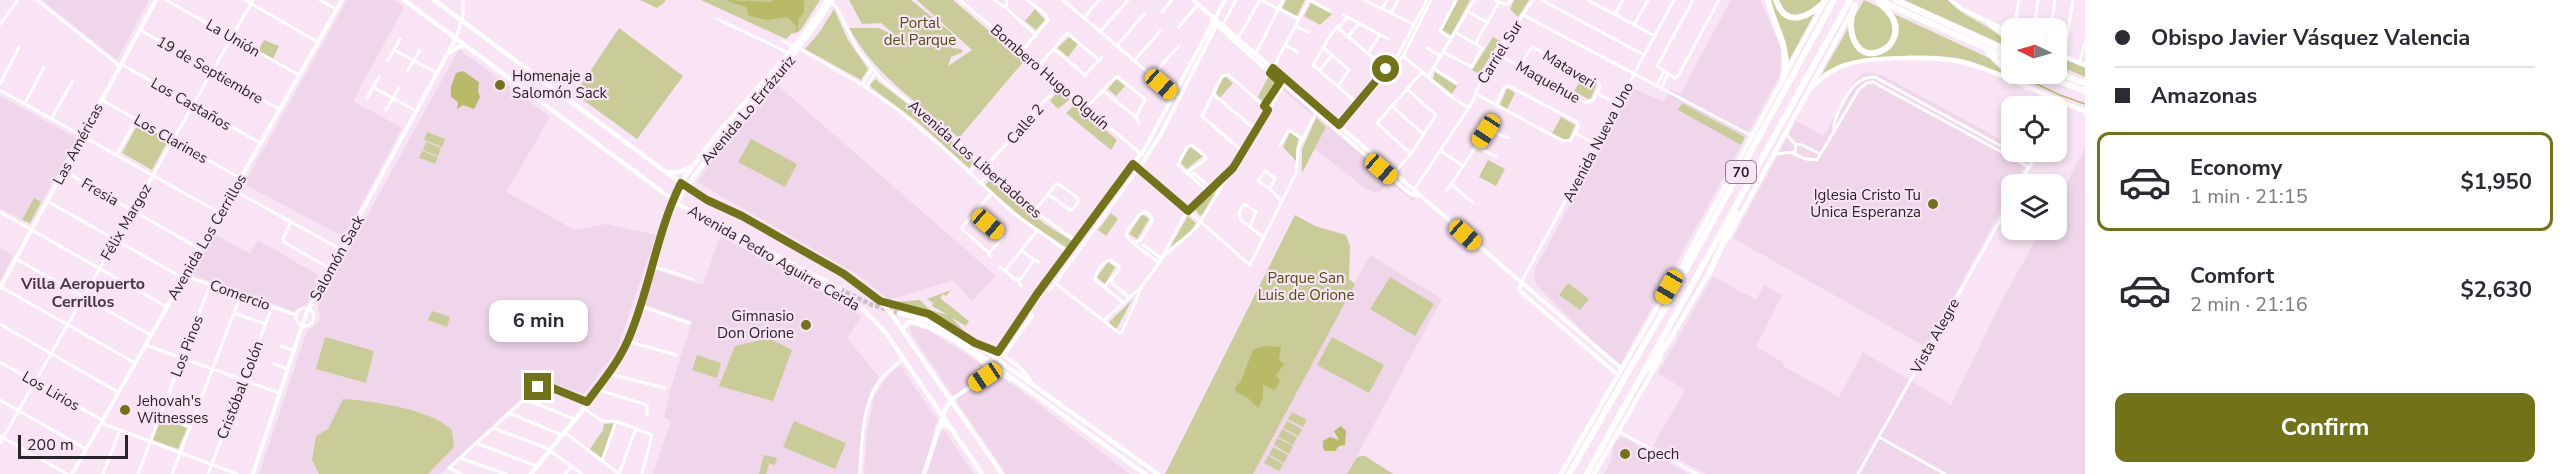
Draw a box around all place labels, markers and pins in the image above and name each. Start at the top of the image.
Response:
place label: Homenaje a Salomón Sack [512,66,608,103]
marker: Homenaje a Salomón Sack [493,78,507,92]
place label: Iglesia Cristo Tu Única Esperanza [1810,185,1921,222]
marker: Iglesia Cristo Tu Única Esperanza [1926,197,1940,211]
place label: Gimnasio Don Orione [717,306,794,343]
marker: Gimnasio Don Orione [799,318,813,332]
place label: Jehovah's Witnesses [136,391,208,428]
marker: Jehovah's Witnesses [118,403,132,417]
place label: Cpech [1637,444,1679,464]
marker: Cpech [1618,447,1632,461]

